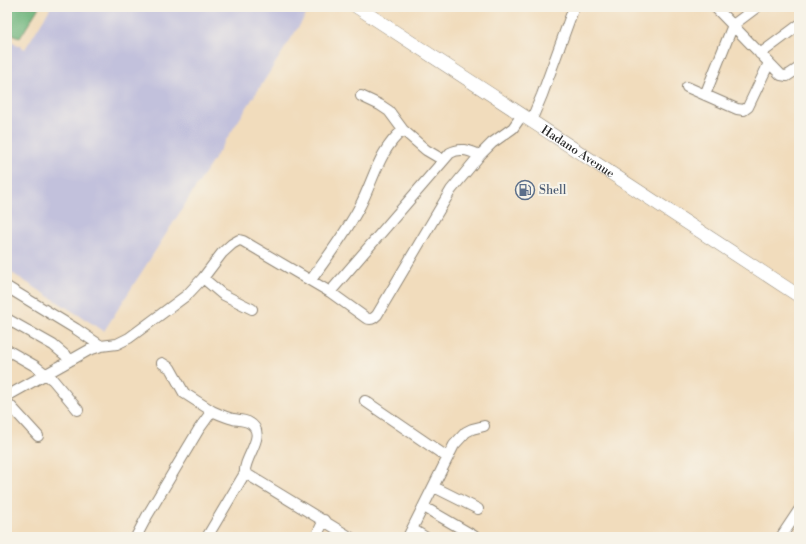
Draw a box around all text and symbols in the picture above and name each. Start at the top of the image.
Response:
street label: Hadano Avenue [538,122,617,181]
fuel station icon: Shell [514,179,536,201]
place label: Shell [539,183,567,198]

